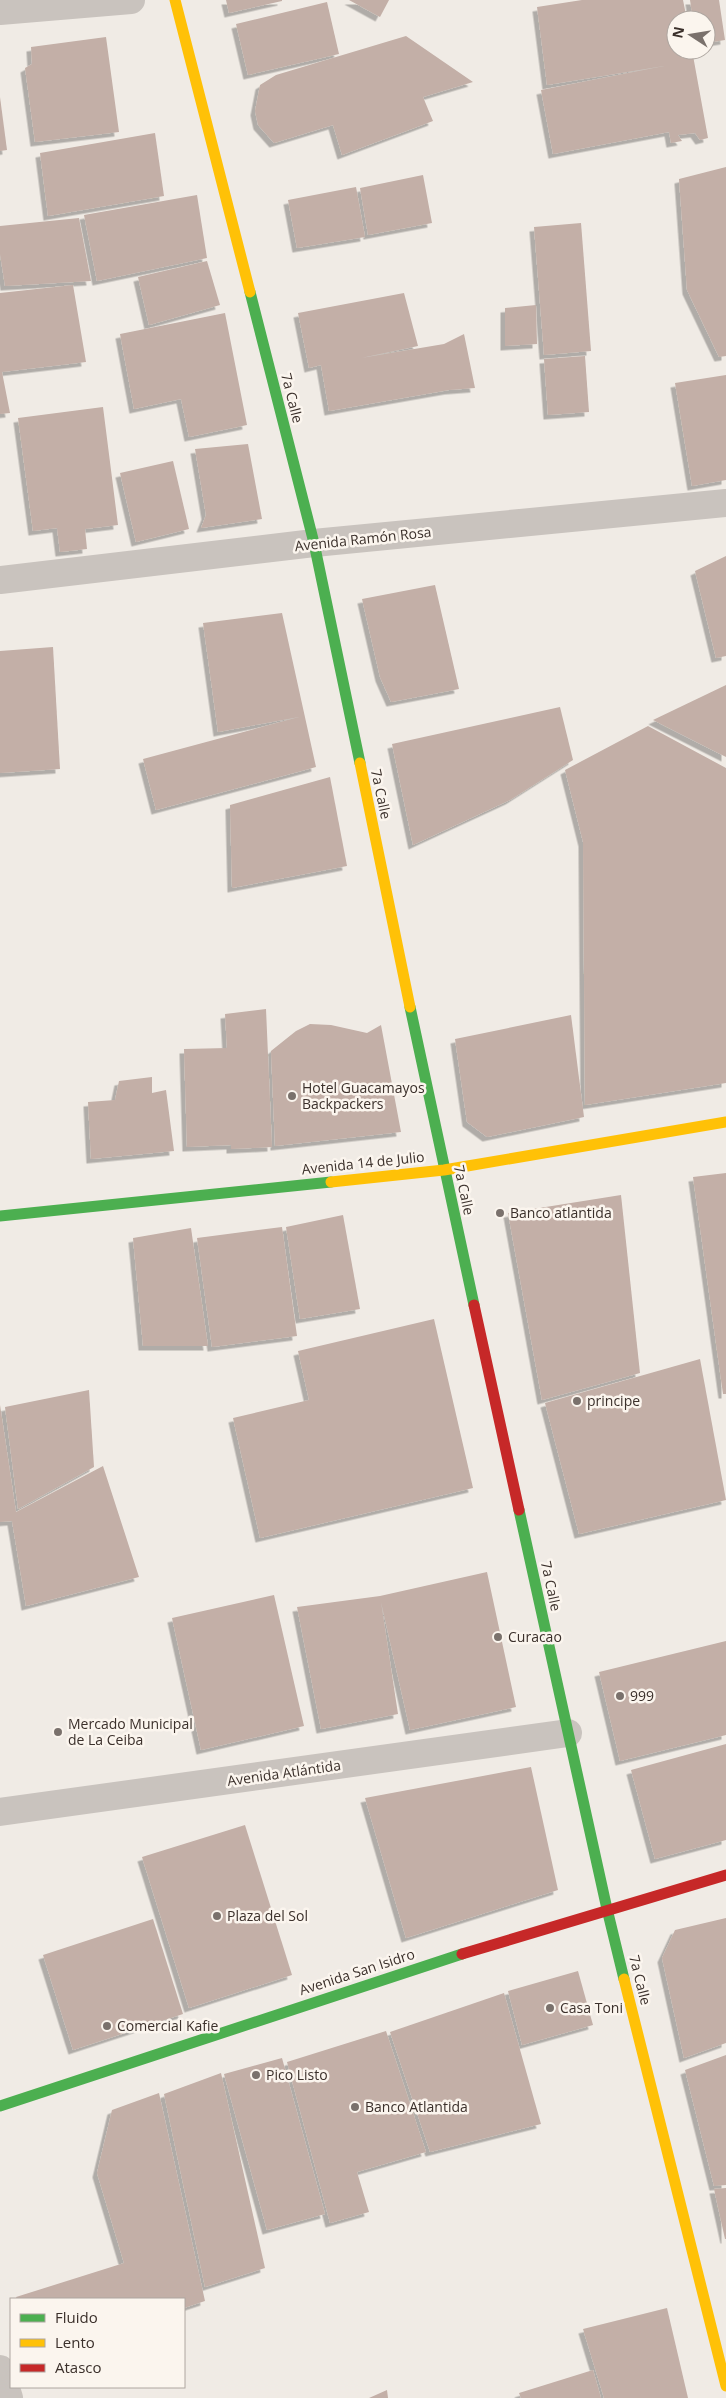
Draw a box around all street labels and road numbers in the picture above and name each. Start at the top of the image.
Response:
street label: 7a Calle [277,371,308,425]
street label: Avenida Ramón Rosa [294,522,432,555]
street label: 7a Calle [367,767,396,821]
street label: Avenida 14 de Julio [301,1147,425,1178]
street label: 7a Calle [450,1163,479,1217]
street label: 7a Calle [537,1559,566,1613]
street label: Avenida Atlántida [226,1755,342,1790]
street label: Avenida San Isidro [297,1944,417,1999]
street label: 7a Calle [625,1953,656,2007]

